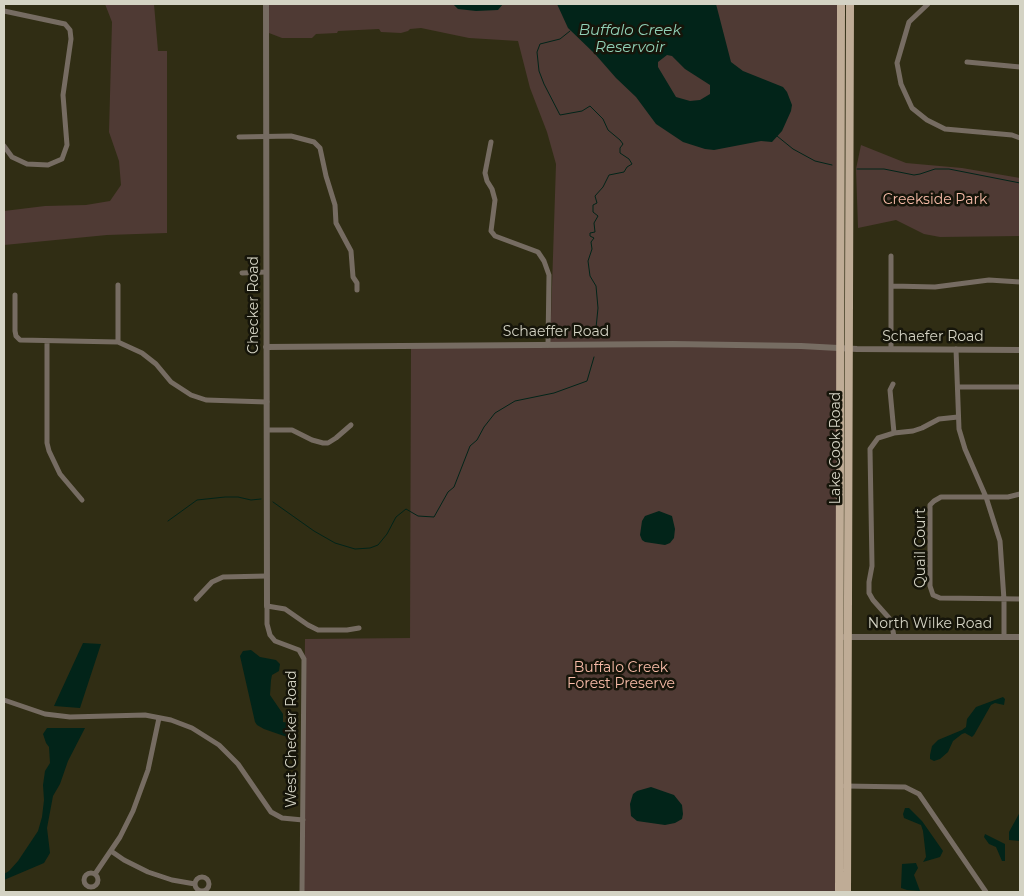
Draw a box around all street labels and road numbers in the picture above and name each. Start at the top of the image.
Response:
street label: Checker Road [246,256,262,354]
street label: Schaeffer Road [503,324,609,340]
street label: Schaefer Road [882,329,984,345]
street label: Lake Cook Road [828,392,844,504]
street label: Quail Court [913,508,929,588]
street label: North Wilke Road [868,616,992,632]
street label: West Checker Road [284,670,300,808]

